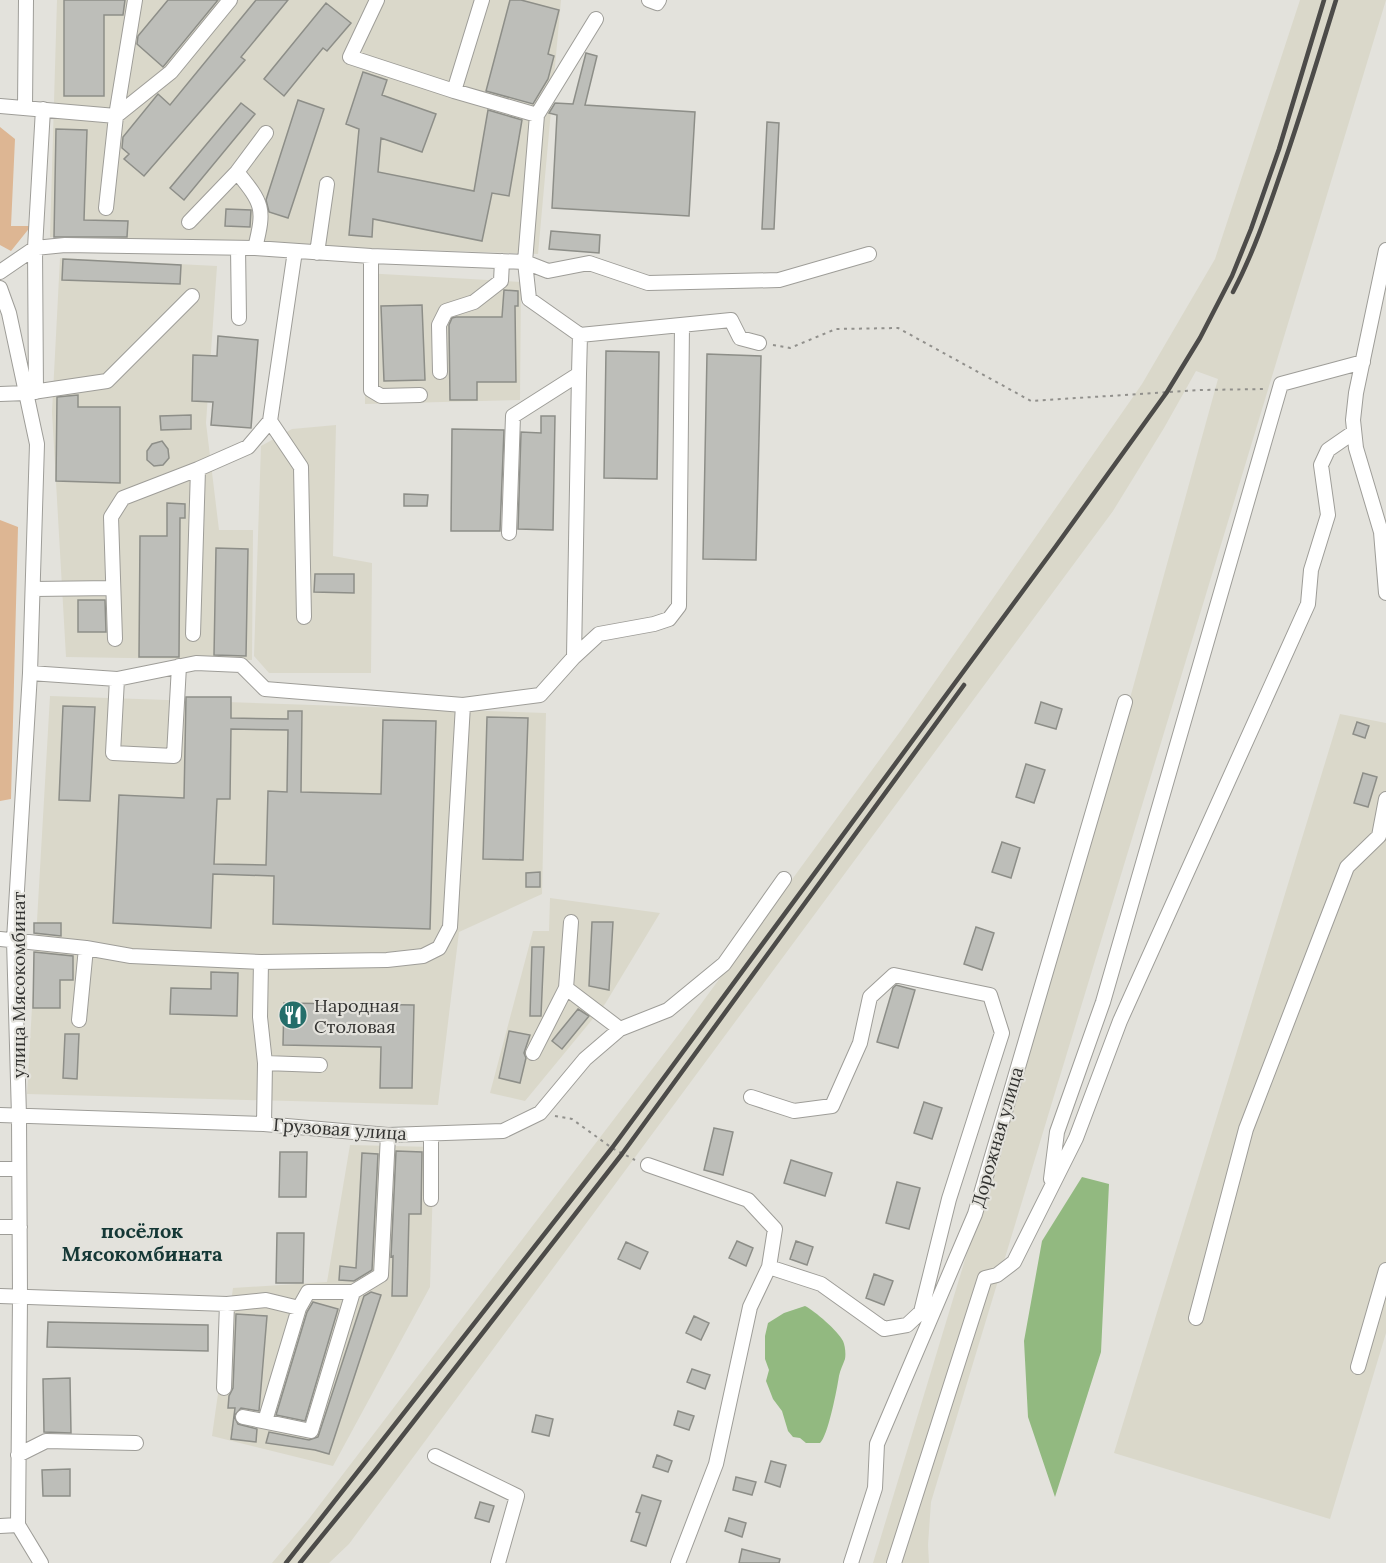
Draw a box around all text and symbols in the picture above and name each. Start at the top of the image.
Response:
street label: улица Мясокомбинат [7,892,30,1078]
place label: Народная Столовая [314,994,399,1038]
restaurant icon: Народная Столовая [277,999,309,1031]
street label: Дорожная улица [966,1064,1028,1210]
street label: Грузовая улица [272,1113,408,1145]
district label: посёлок Мясокомбината [62,1218,223,1266]

